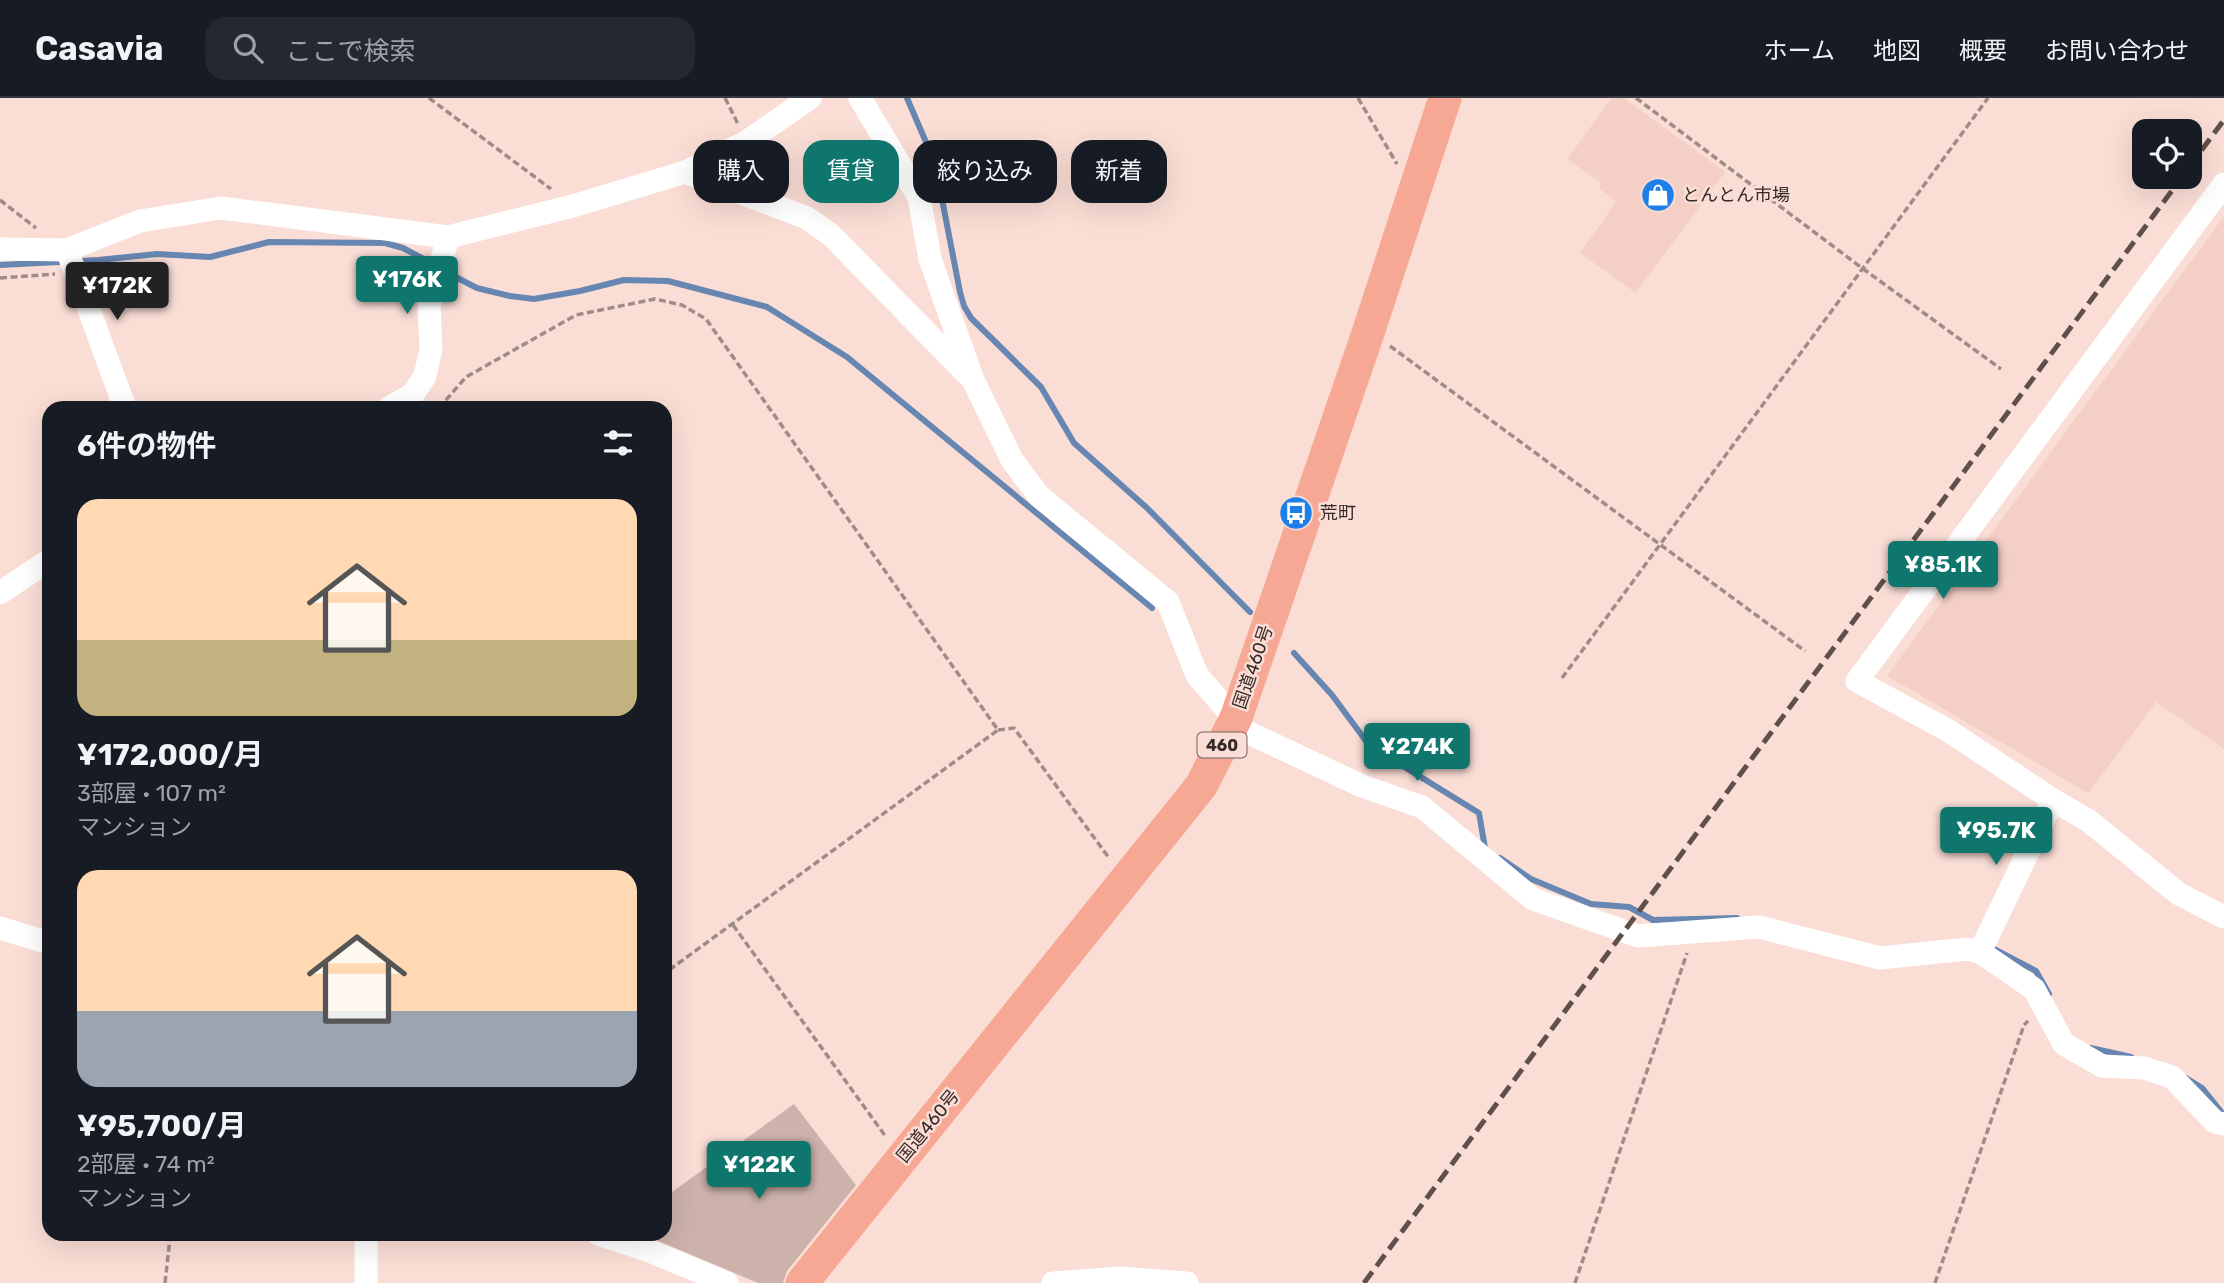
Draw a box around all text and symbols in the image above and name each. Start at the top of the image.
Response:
search box [205,17,695,80]
text: Casavia [35,29,163,68]
icon: search [229,29,267,67]
text: ここで検索 [285,36,415,67]
text: ホーム [1764,37,1835,65]
text: 地図 [1873,37,1921,65]
text: 概要 [1959,37,2007,65]
text: お問い合わせ [2045,37,2189,65]
map controls [2132,119,2202,189]
button: locate [2132,119,2202,189]
chip: 購入 [693,140,789,203]
chip: 賃貸 [803,140,899,203]
chip: 絞り込み [913,140,1057,203]
chip: 新着 [1071,140,1167,203]
shop icon: とんとん市場 [1639,176,1677,214]
place label: とんとん市場 [1682,184,1790,206]
pin: ¥176K [358,256,456,316]
pin: ¥172K [68,262,166,322]
text: ¥176K [372,265,442,293]
text: ¥172K [82,271,152,299]
icon: filters [599,424,637,462]
text: 6件の物件 [77,428,217,464]
bus stop icon: 荒町 [1277,494,1315,532]
place label: 荒町 [1320,502,1356,524]
pin: ¥85.1K [1886,542,2000,601]
icon: home [294,545,420,671]
text: ¥85.1K [1904,550,1982,578]
street label: 国道460号 [1228,622,1278,712]
pin: ¥274K [1368,724,1466,783]
road number: 460 [1198,732,1246,758]
text: ¥274K [1380,732,1454,760]
text: ¥172,000/月 [77,737,264,773]
text: 3部屋 · 107 m² [77,779,226,807]
pin: ¥95.7K [1939,808,2053,867]
text: マンション [77,813,192,841]
text: ¥95.7K [1956,816,2036,844]
icon: home [294,916,420,1042]
street label: 国道460号 [892,1085,964,1167]
text: ¥95,700/月 [77,1108,247,1144]
pin: ¥122K [710,1142,808,1201]
text: 2部屋 · 74 m² [77,1150,215,1178]
text: ¥122K [723,1150,795,1178]
text: マンション [77,1184,192,1212]

